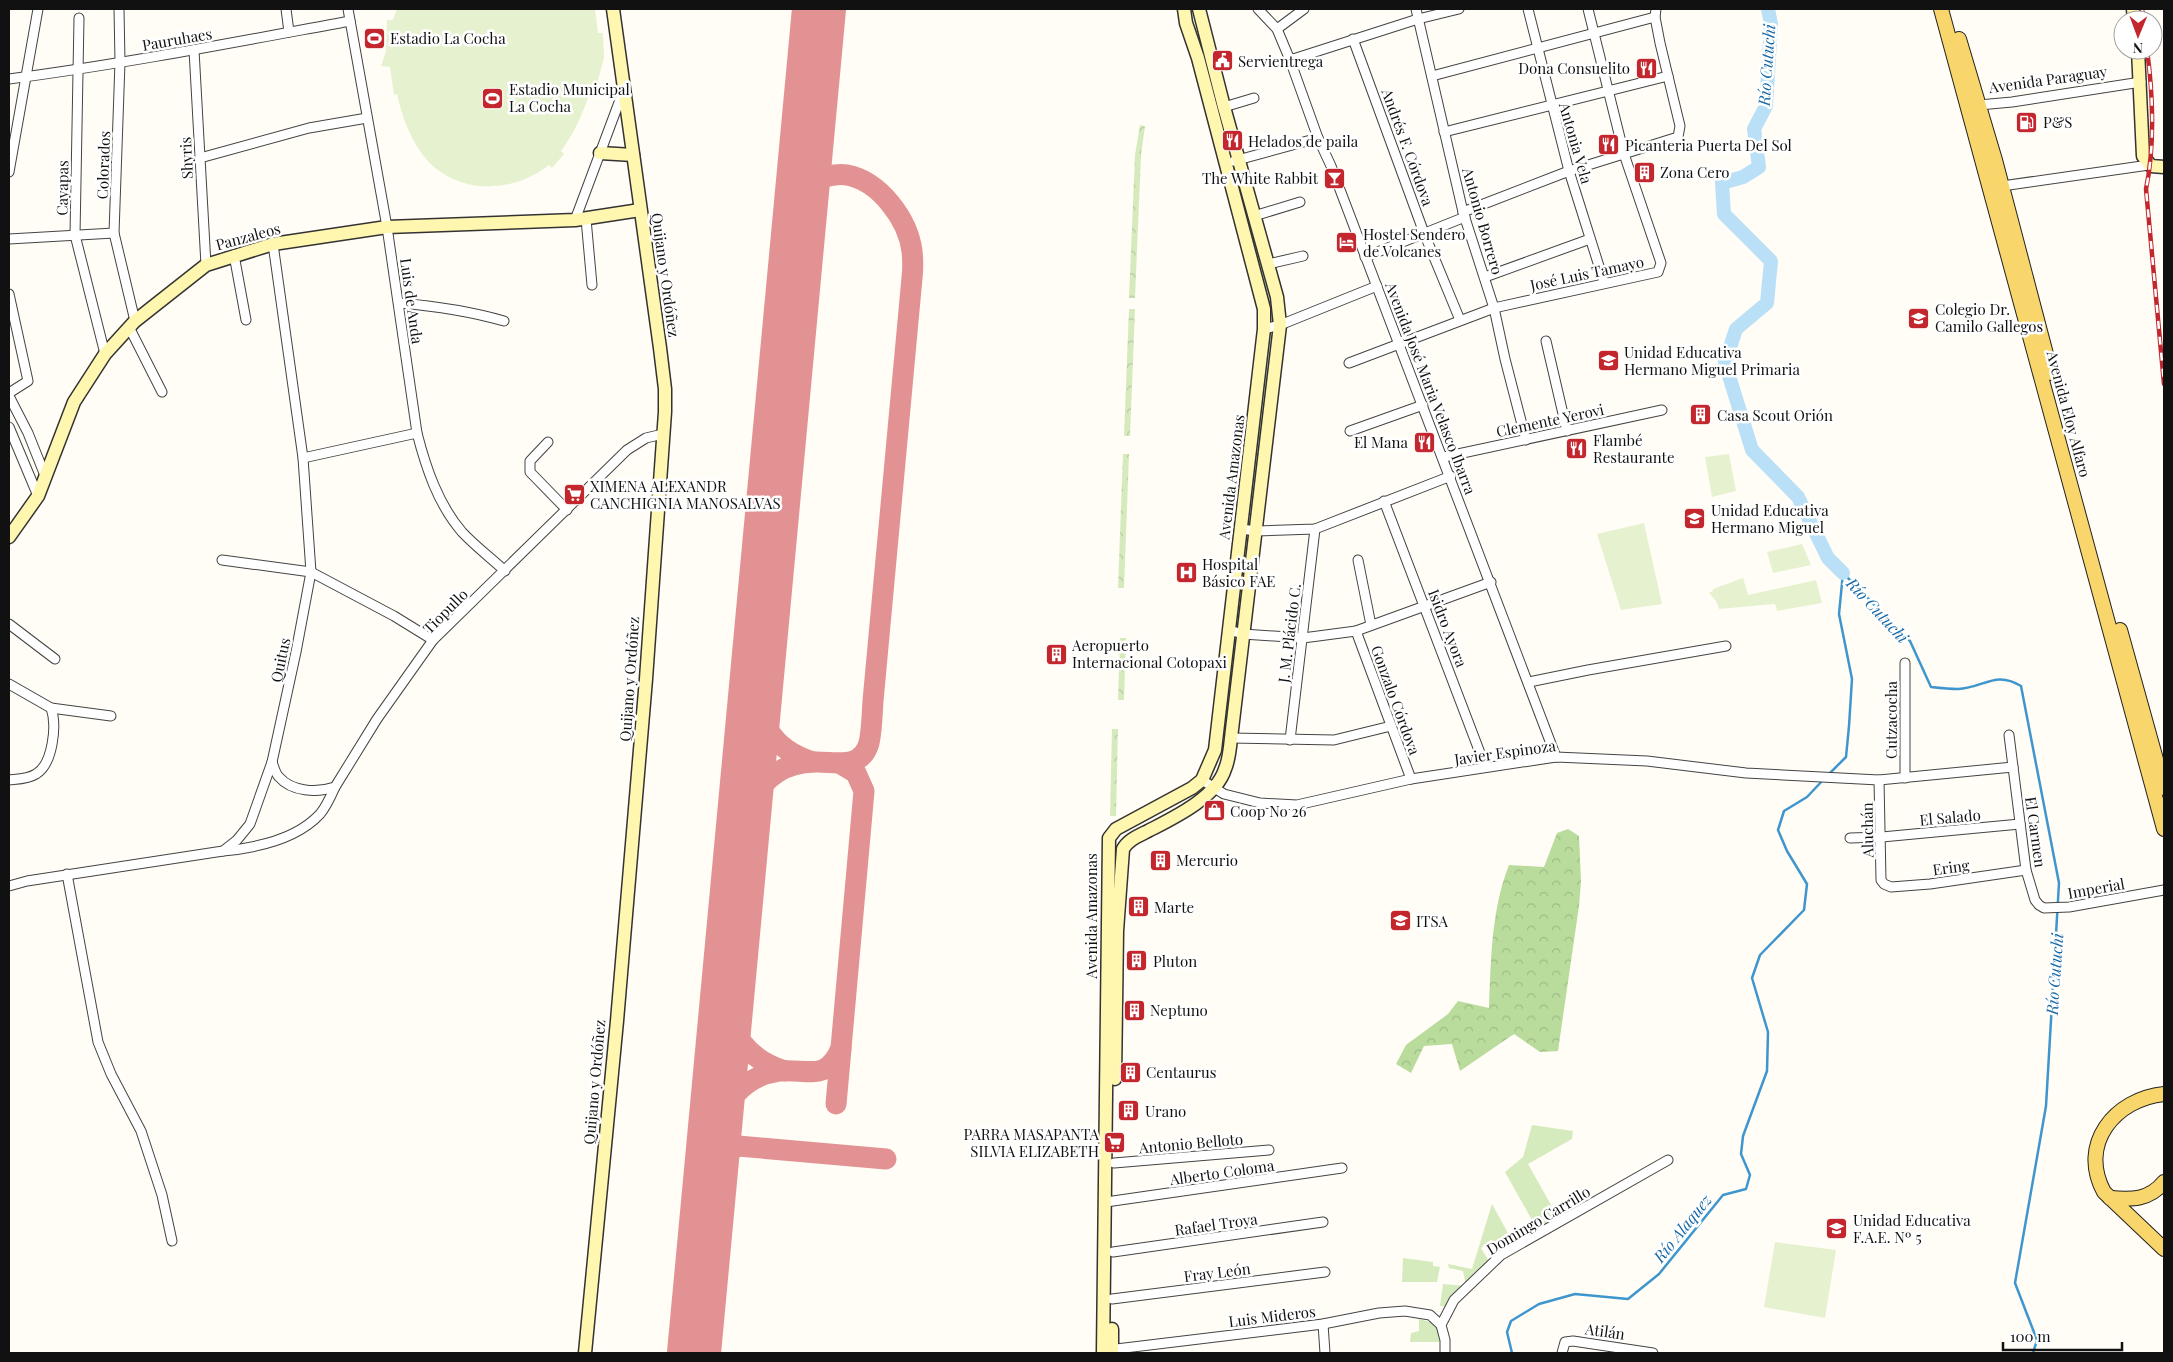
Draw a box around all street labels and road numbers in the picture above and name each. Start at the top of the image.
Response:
street label: Pauruhaes [140,23,214,55]
street label: Avenida Paraguay [1987,61,2109,97]
street label: Andrés F. Córdova [1377,85,1439,209]
street label: Antonia Vela [1555,99,1597,186]
street label: Colorados [92,130,114,200]
street label: Shyris [175,136,197,180]
street label: Cayapas [52,160,72,216]
street label: Antonio Borrero [1458,164,1508,277]
street label: Quijano y Ordóñez [647,212,685,338]
street label: Panzaleos [213,218,283,254]
street label: José Luis Tamayo [1527,251,1646,295]
street label: Luis de Anda [396,257,428,346]
street label: Avenida José Maria Velasco Ibarra [1381,278,1481,498]
street label: Avenida Eloy Alfaro [2042,348,2095,479]
street label: Clemente Yerovi [1494,399,1606,441]
street label: Avenida Amazonas [1213,413,1249,542]
street label: J. M. Plácido C. [1273,582,1305,685]
street label: Tiopullo [418,584,472,638]
street label: Isidro Ayora [1424,586,1472,670]
street label: Quijano y Ordóñez [615,616,643,742]
street label: Quitus [266,636,294,684]
street label: Gonzalo Córdova [1367,643,1425,758]
street label: Cutzacocha [1881,680,1901,759]
street label: Javier Espinoza [1452,735,1557,769]
street label: El Carmen [2021,795,2051,869]
street label: Aluchán [1857,802,1877,859]
street label: El Salado [1919,804,1981,830]
street label: Avenida Amazonas [1081,853,1101,980]
street label: Ering [1931,855,1971,879]
street label: Imperial [2066,873,2126,903]
street label: Quijano y Ordóñez [579,1019,609,1145]
street label: Antonio Belloto [1137,1128,1244,1158]
street label: Alberto Coloma [1167,1155,1276,1189]
street label: Domingo Carrillo [1482,1181,1594,1259]
street label: Rafael Troya [1173,1208,1259,1240]
street label: Fray León [1182,1258,1252,1286]
street label: Luis Mideros [1227,1301,1317,1331]
street label: Atilán [1583,1318,1626,1344]

